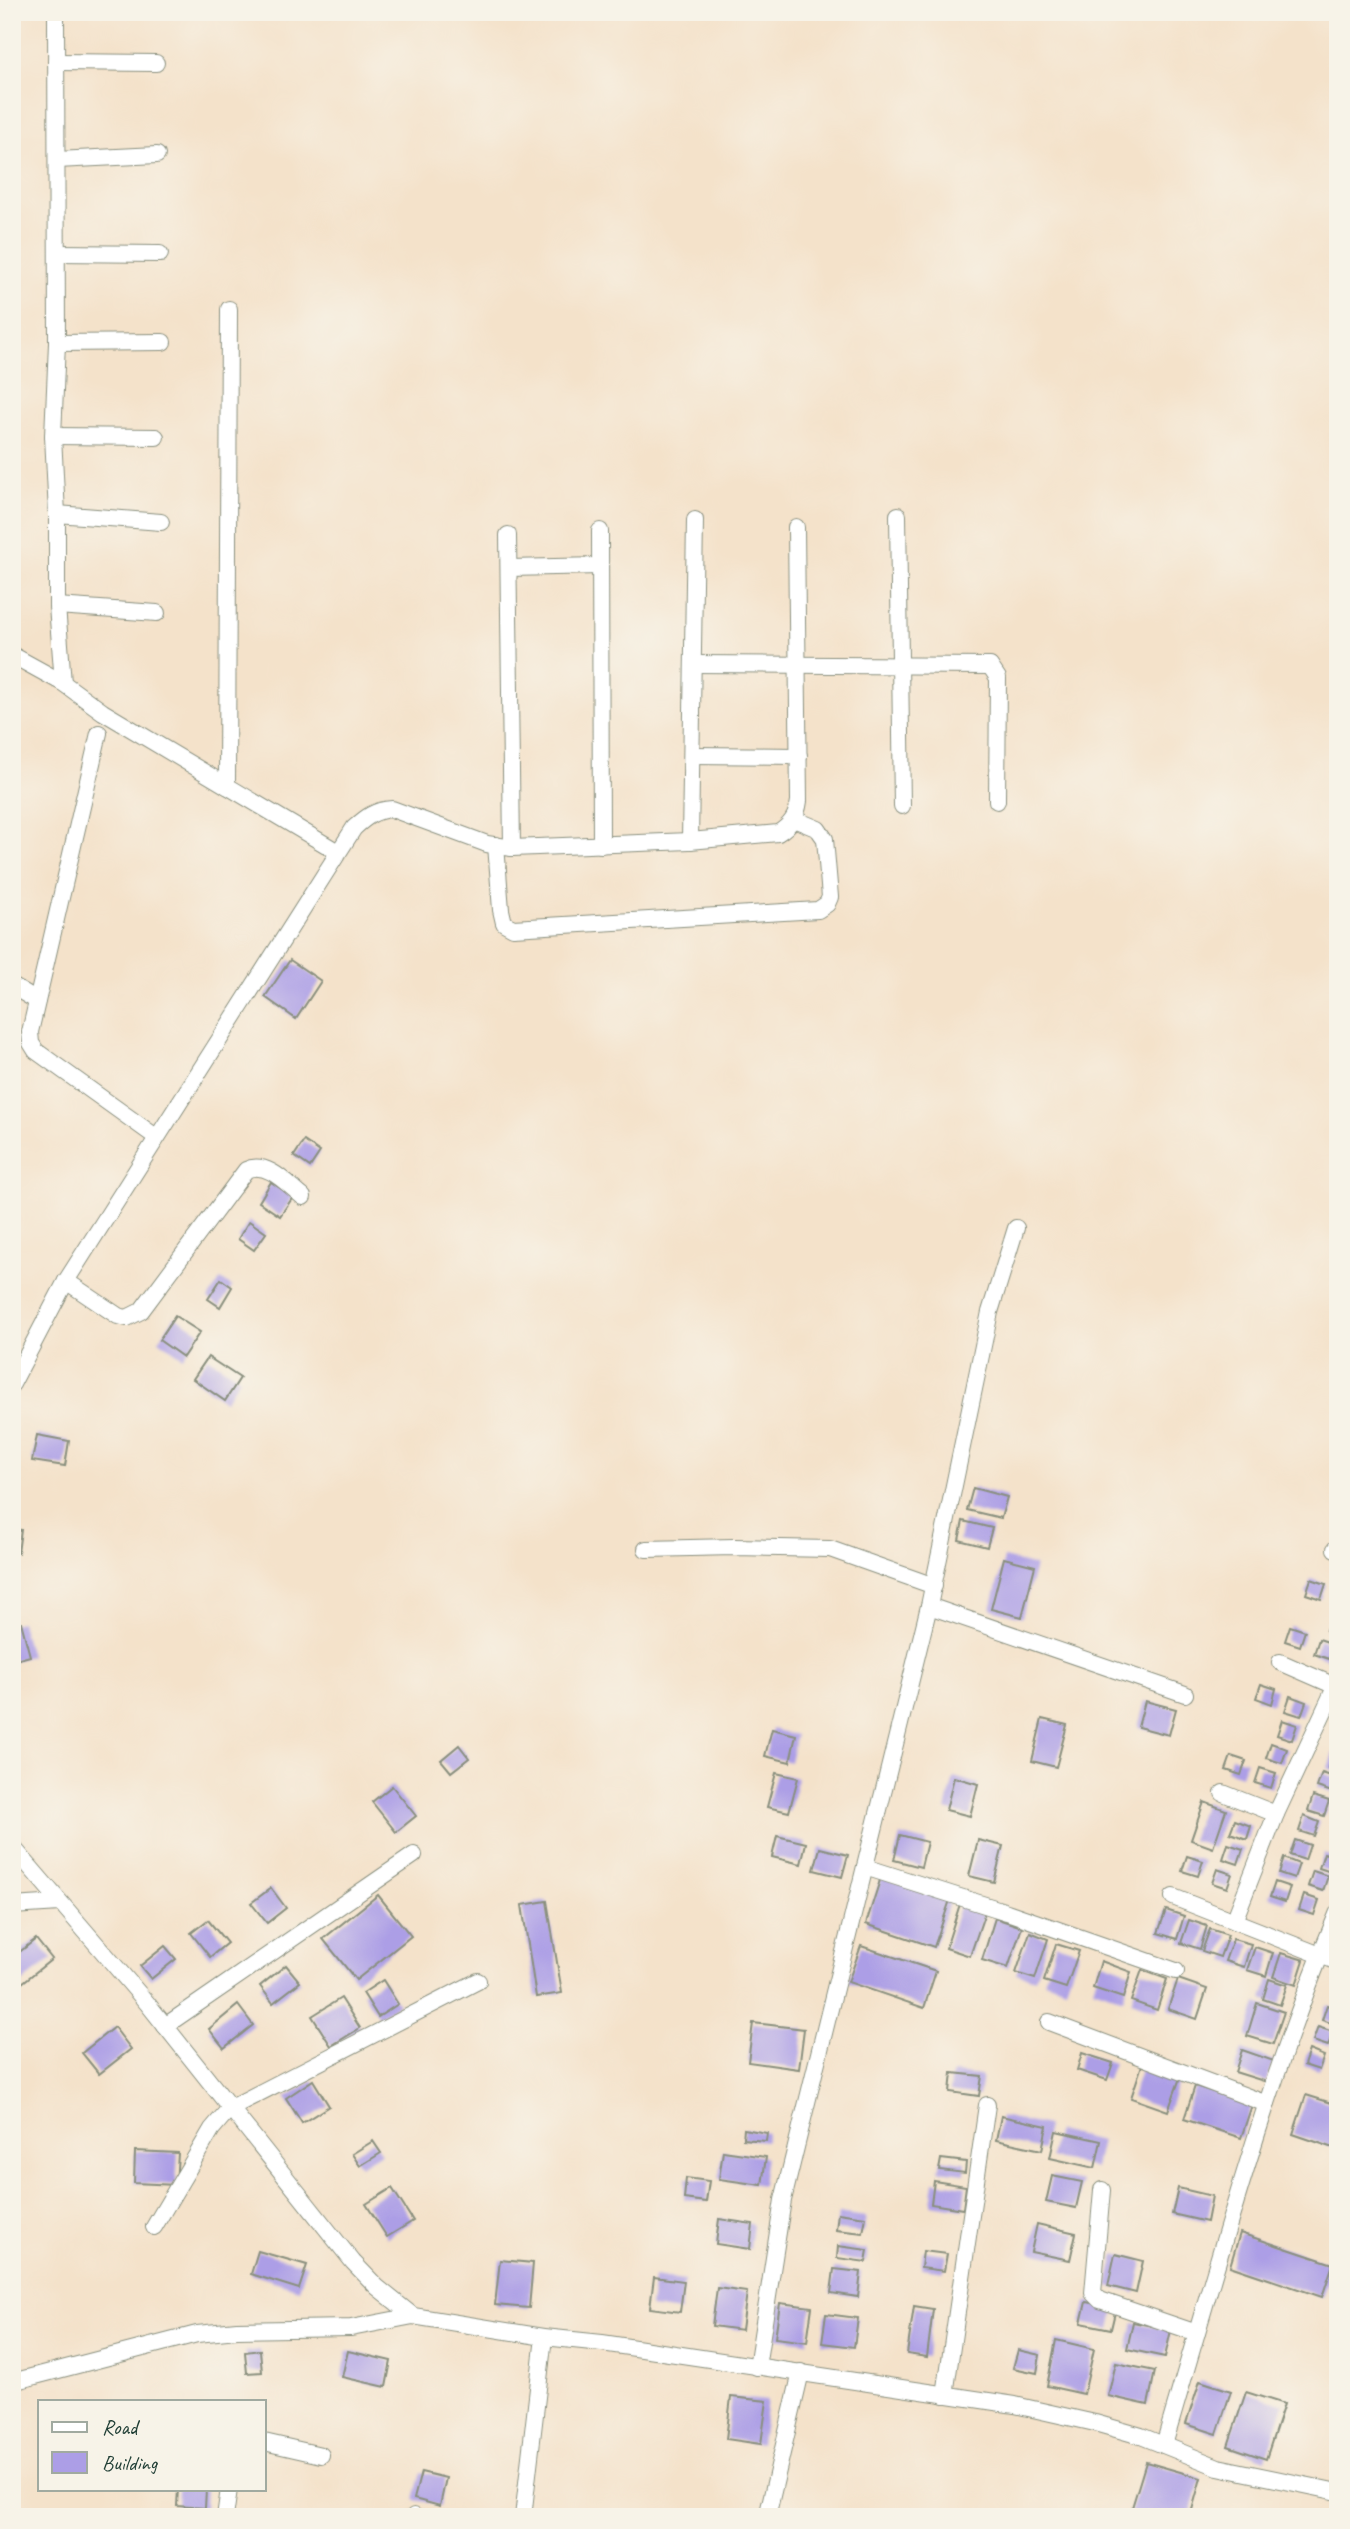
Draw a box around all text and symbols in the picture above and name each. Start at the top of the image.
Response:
legend [38,2400,266,2490]
text: Road [102,2414,141,2440]
text: Building [102,2450,159,2476]

